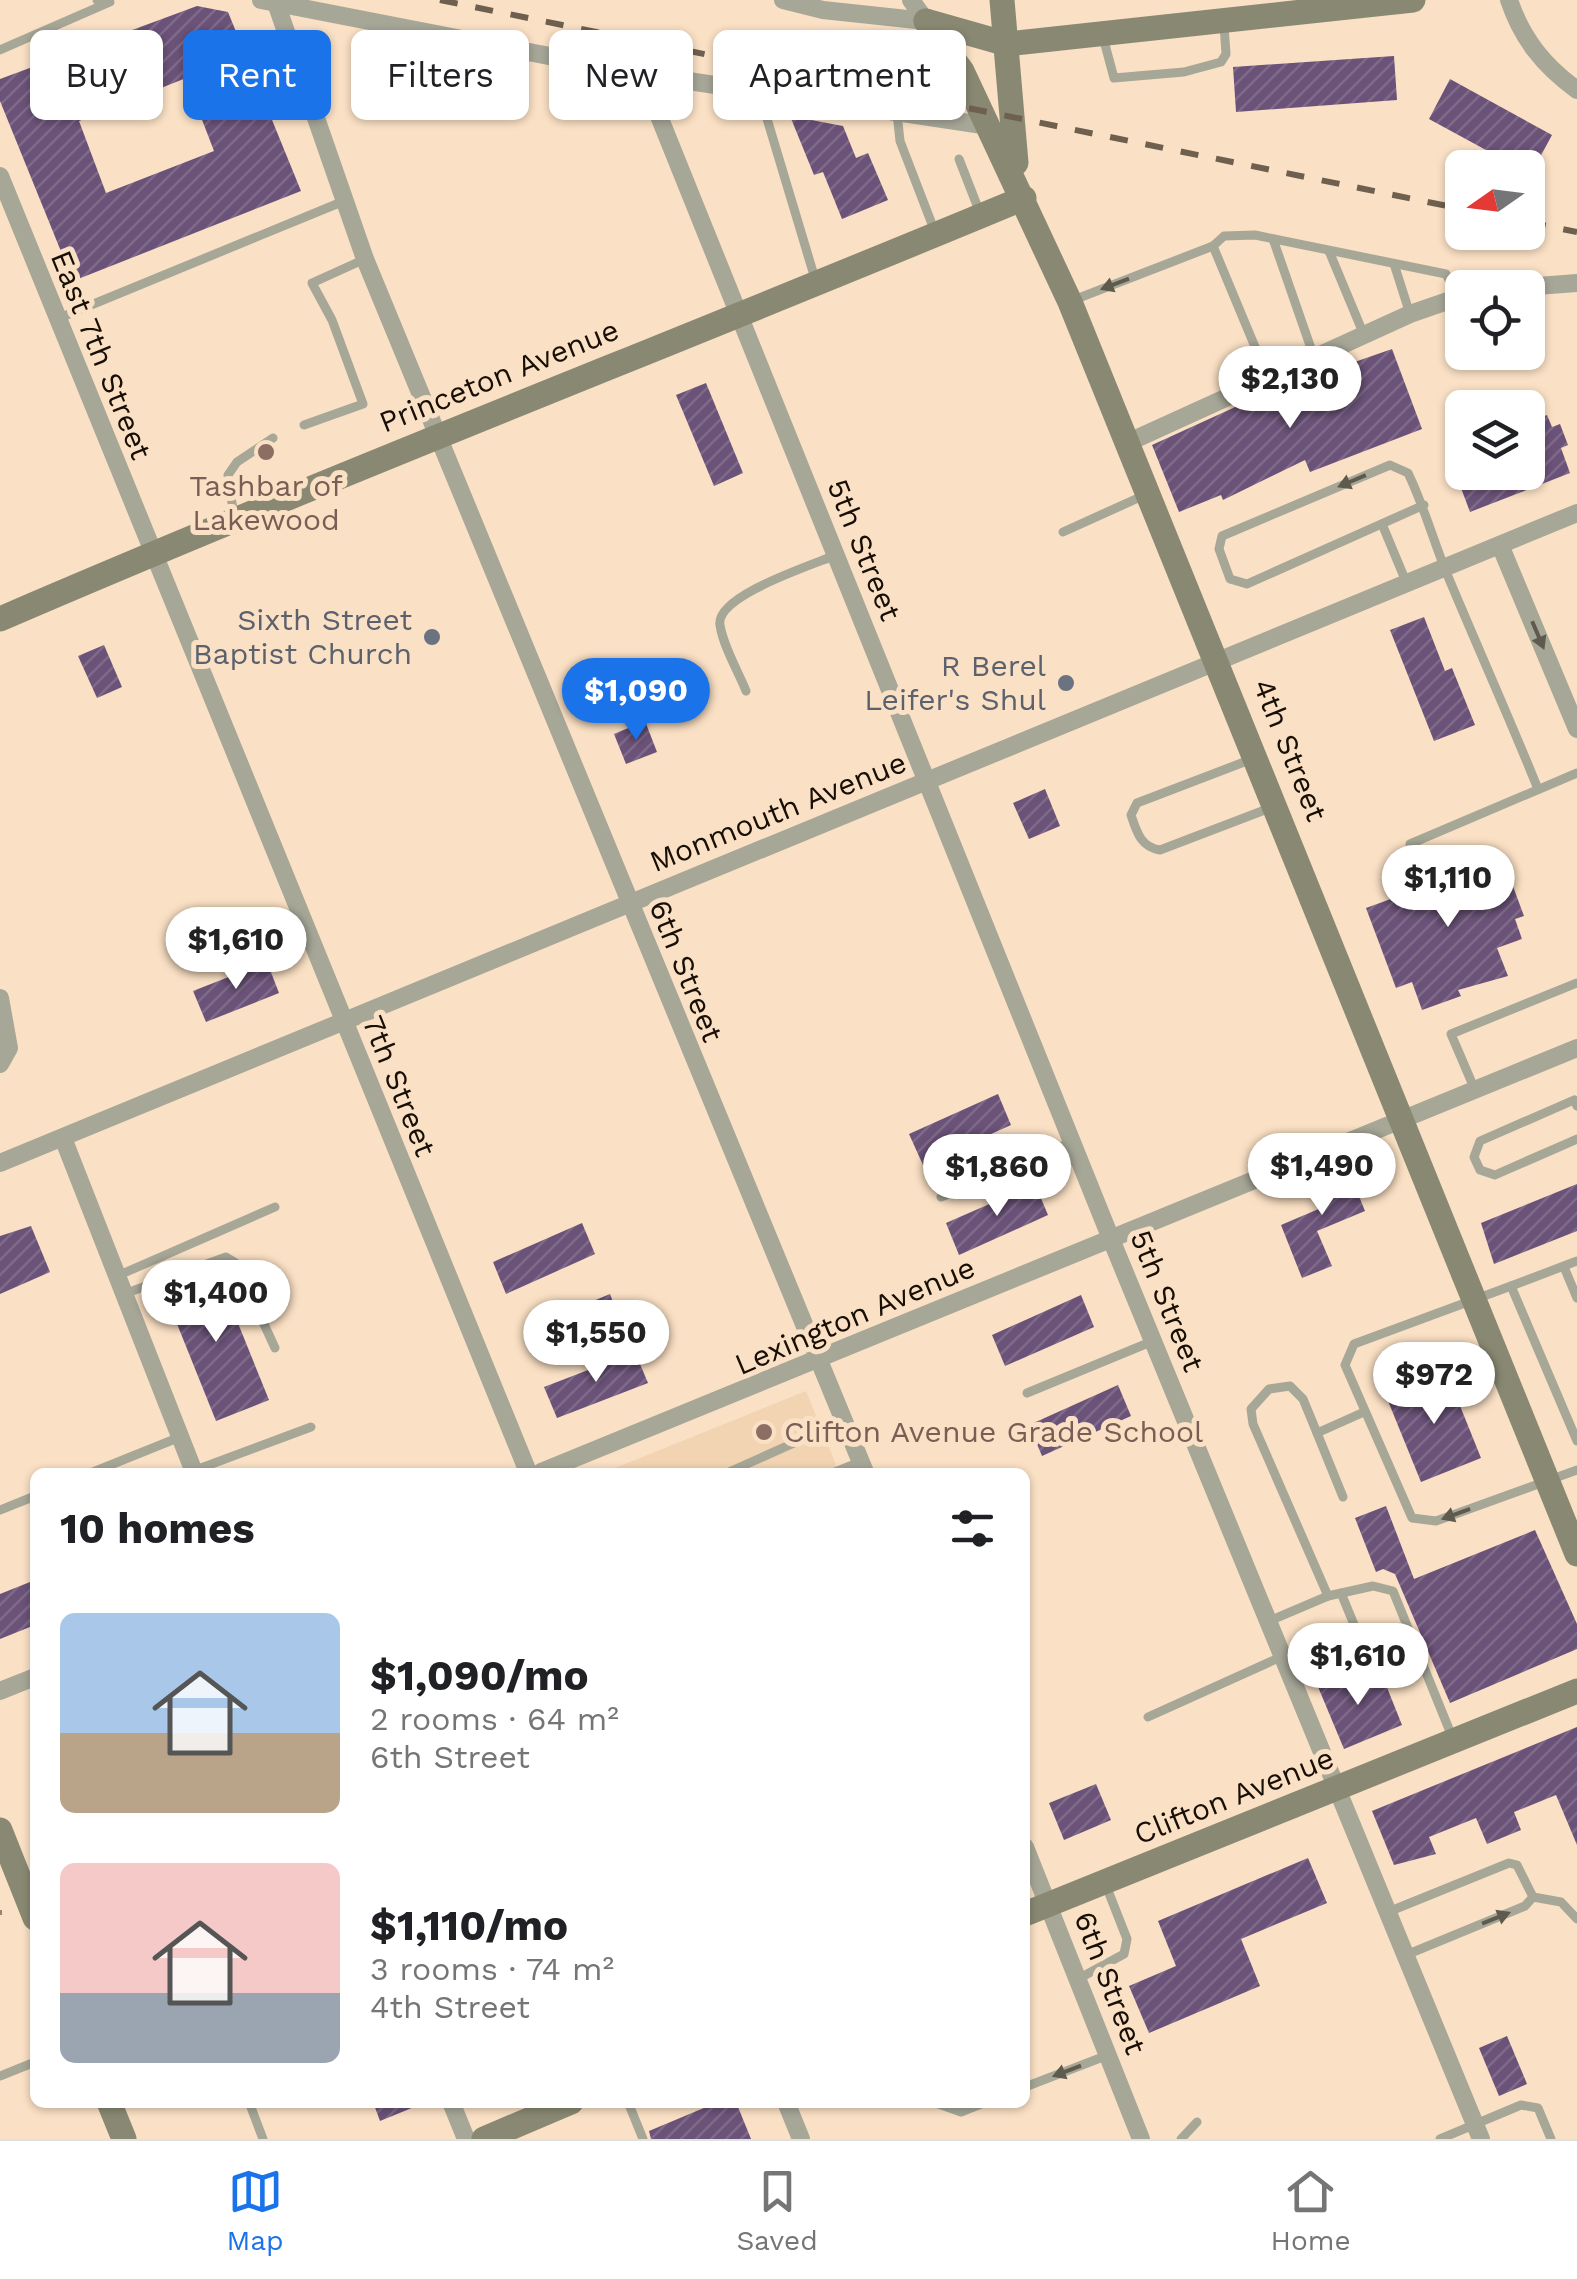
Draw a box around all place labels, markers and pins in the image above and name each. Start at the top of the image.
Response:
pin: $2,130 [1209,346,1371,431]
marker: Tashbar of Lakewood [255,441,277,463]
place label: Tashbar of Lakewood [189,468,343,537]
place label: Sixth Street Baptist Church [193,602,412,671]
marker: Sixth Street Baptist Church [421,626,443,648]
place label: R Berel Leifer's Shul [864,648,1046,717]
pin: $1,090 [555,658,717,743]
marker: R Berel Leifer's Shul [1055,672,1077,694]
pin: $1,110 [1367,845,1529,930]
pin: $1,610 [155,907,317,992]
pin: $1,490 [1241,1133,1403,1218]
pin: $1,860 [916,1134,1078,1219]
pin: $1,400 [135,1260,297,1345]
pin: $1,550 [515,1300,677,1385]
pin: $972 [1375,1342,1493,1427]
place label: Clifton Avenue Grade School [784,1414,1203,1449]
marker: Clifton Avenue Grade School [753,1421,775,1443]
pin: $1,610 [1277,1623,1439,1708]

